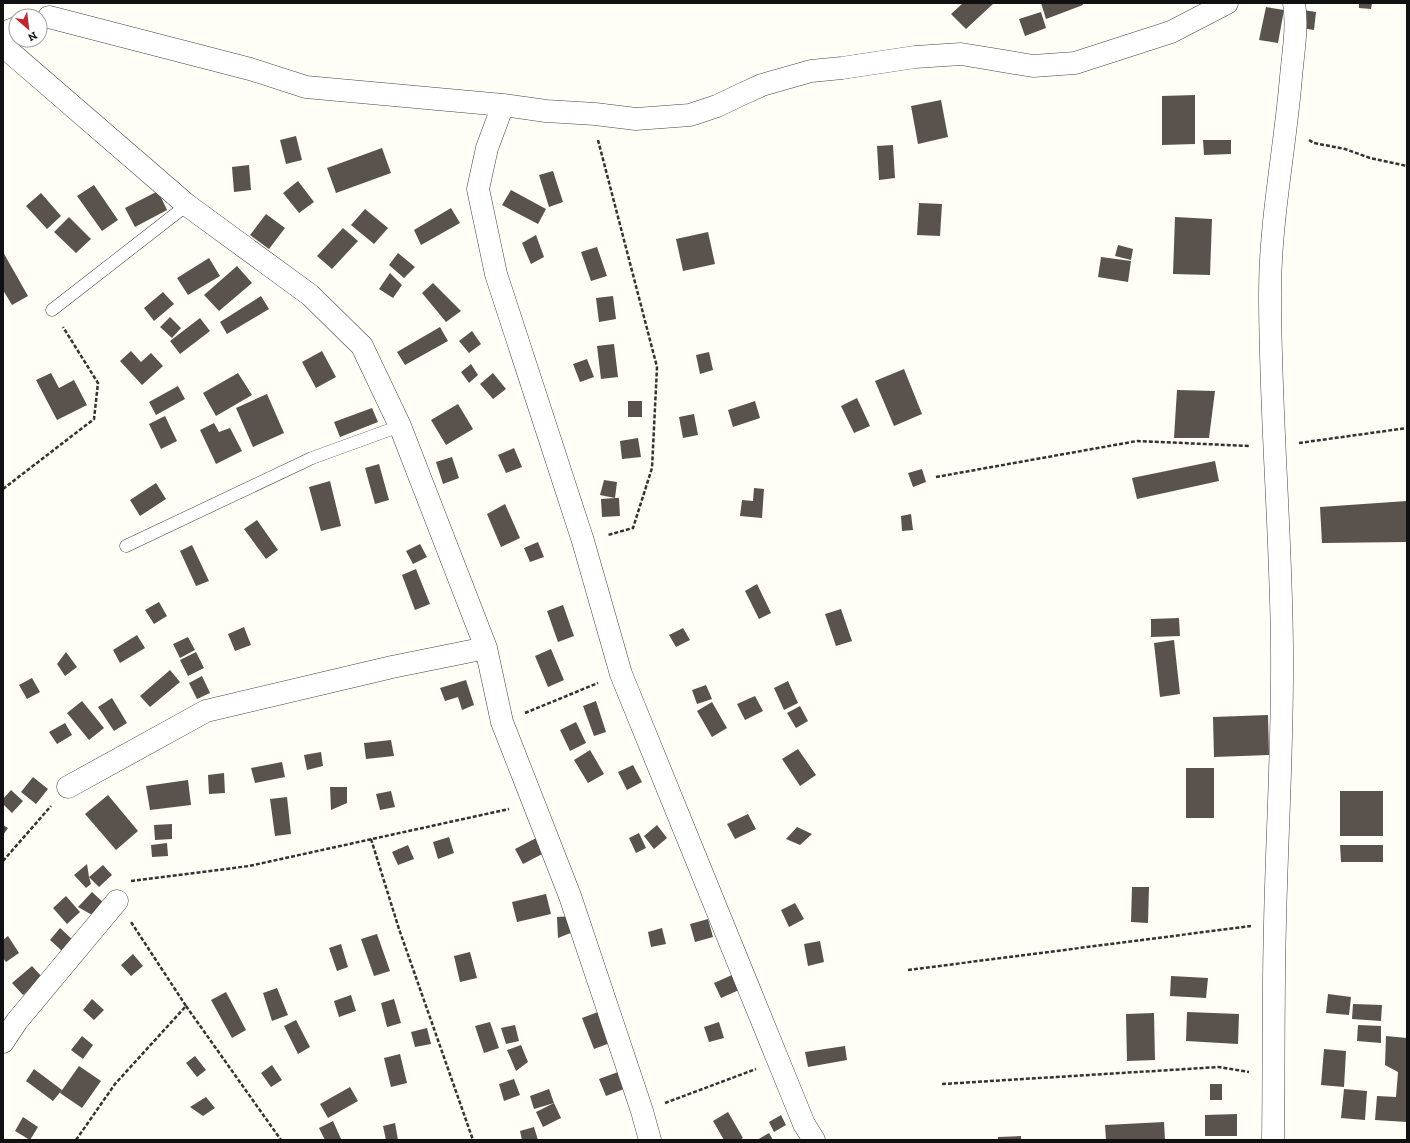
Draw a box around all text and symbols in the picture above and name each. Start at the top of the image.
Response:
north arrow [8,8,48,48]
text: N [25,29,39,44]

